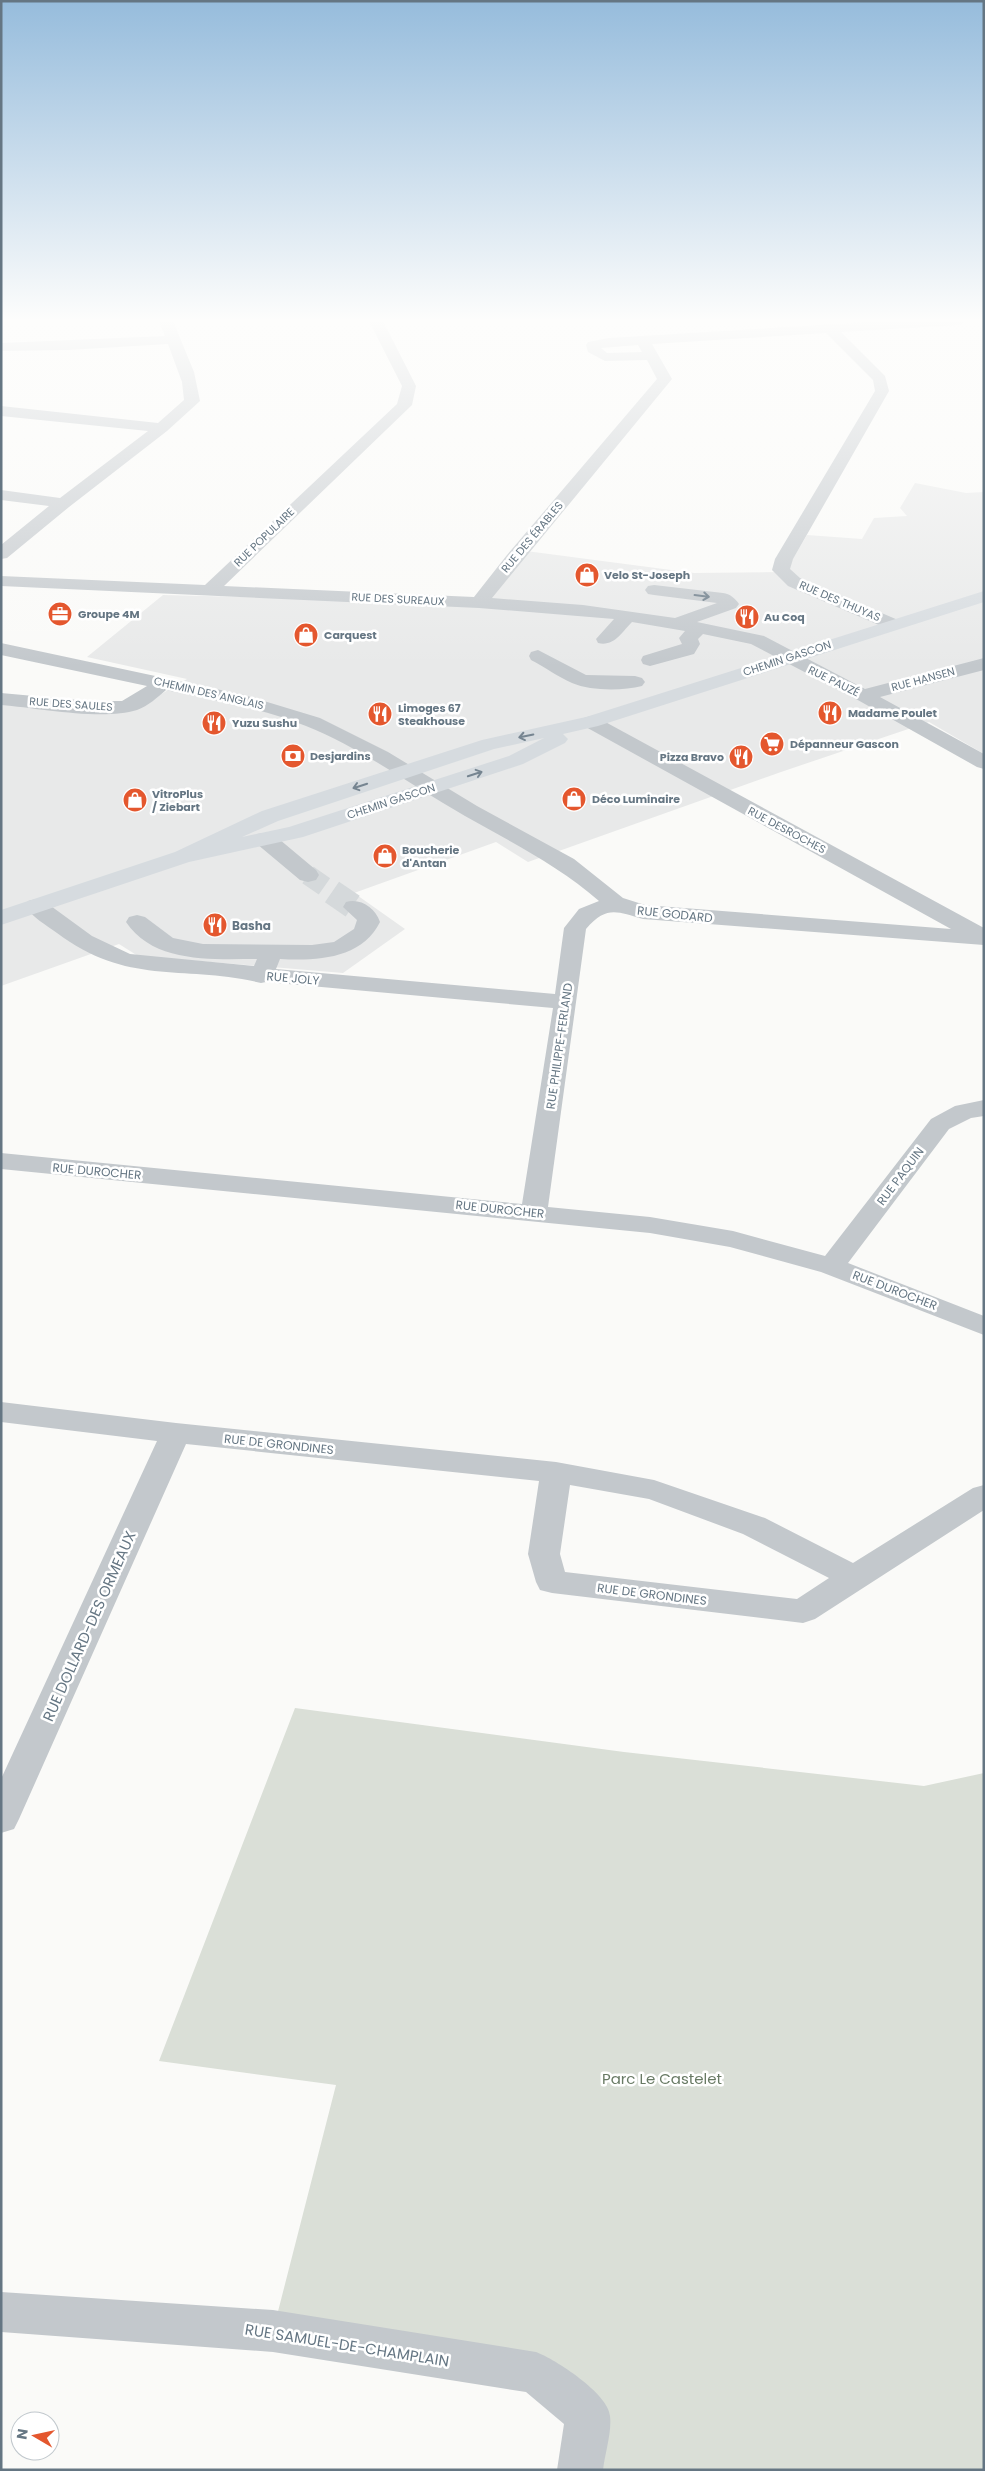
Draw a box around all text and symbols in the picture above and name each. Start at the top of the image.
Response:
street label: RUE DES ÉRABLES [497,498,567,576]
street label: RUE POPULAIRE [230,504,298,570]
shop icon: Velo St-Joseph [574,562,600,588]
place label: Velo St-Joseph [604,567,690,583]
street label: RUE DES THUYAS [797,577,883,625]
street label: RUE DES SUREAUX [351,589,445,609]
one-way arrow [694,591,710,601]
office icon: Groupe 4M [47,601,73,627]
restaurant icon: Au Coq [734,604,760,630]
place label: Groupe 4M [78,606,140,622]
place label: Au Coq [764,609,805,625]
shop icon: Carquest [293,622,319,648]
place label: Carquest [324,627,377,643]
street label: CHEMIN GASCON [741,636,833,680]
street label: RUE PAUZÉ [806,662,862,700]
street label: RUE HANSEN [889,663,957,695]
street label: CHEMIN DES ANGLAIS [152,673,266,713]
street label: RUE DES SAULES [29,693,113,715]
place label: Limoges 67 Steakhouse [398,700,465,729]
restaurant icon: Madame Poulet [817,700,843,726]
restaurant icon: Limoges 67 Steakhouse [367,701,393,727]
place label: Madame Poulet [848,705,938,721]
restaurant icon: Yuzu Sushu [201,710,227,736]
place label: Yuzu Sushu [232,715,297,731]
supermarket icon: Dépanneur Gascon [759,731,785,757]
one-way arrow [519,732,535,741]
place label: Dépanneur Gascon [790,736,899,752]
bank icon: Desjardins [280,743,306,769]
restaurant icon: Pizza Bravo [728,744,754,770]
place label: Desjardins [310,748,371,764]
place label: Pizza Bravo [660,749,724,765]
one-way arrow [466,769,482,778]
street label: CHEMIN GASCON [345,779,437,823]
one-way arrow [352,782,368,792]
place label: VitroPlus / Ziebart [152,786,203,815]
shop icon: Déco Luminaire [561,786,587,812]
shop icon: VitroPlus / Ziebart [122,787,148,813]
place label: Déco Luminaire [592,791,680,807]
street label: RUE DESROCHES [745,803,829,857]
place label: Boucherie d'Antan [402,842,459,871]
shop icon: Boucherie d'Antan [372,843,398,869]
street label: RUE GODARD [636,902,714,926]
restaurant icon: Basha [202,912,228,938]
place label: Basha [232,917,271,934]
street label: RUE JOLY [266,967,320,989]
street label: RUE PHILIPPE-FERLAND [542,982,576,1110]
street label: RUE PAQUIN [873,1143,927,1209]
street label: RUE DUROCHER [52,1159,142,1183]
street label: RUE DUROCHER [455,1196,545,1222]
street label: RUE DUROCHER [850,1266,940,1314]
street label: RUE DE GRONDINES [223,1430,335,1458]
street label: RUE DOLLARD-DES ORMEAUX [37,1527,141,1725]
street label: RUE DE GRONDINES [596,1579,708,1609]
park label: Parc Le Castelet [602,2068,722,2089]
street label: RUE SAMUEL-DE-CHAMPLAIN [243,2318,451,2372]
north arrow [10,2411,60,2461]
text: N [11,2427,33,2441]

